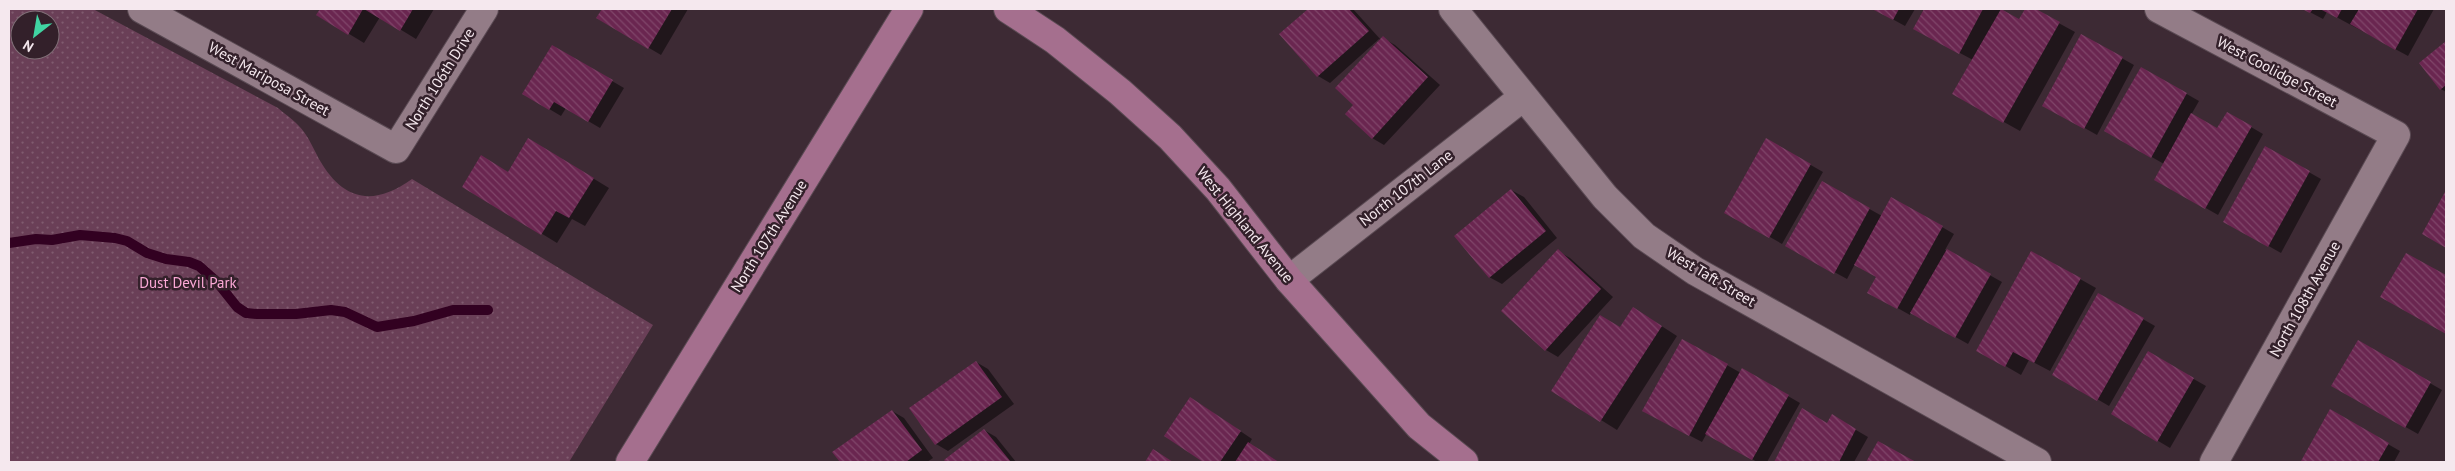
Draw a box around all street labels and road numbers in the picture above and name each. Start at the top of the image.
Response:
street label: North 106th Drive [401,24,478,133]
street label: West Coolidge Street [2214,32,2341,111]
street label: West Mariposa Street [205,37,333,120]
street label: North 107th Lane [1355,145,1456,230]
street label: West Highland Avenue [1193,163,1298,286]
street label: North 107th Avenue [726,176,811,295]
street label: North 108th Avenue [2265,238,2344,360]
street label: West Taft Street [1663,243,1759,311]

